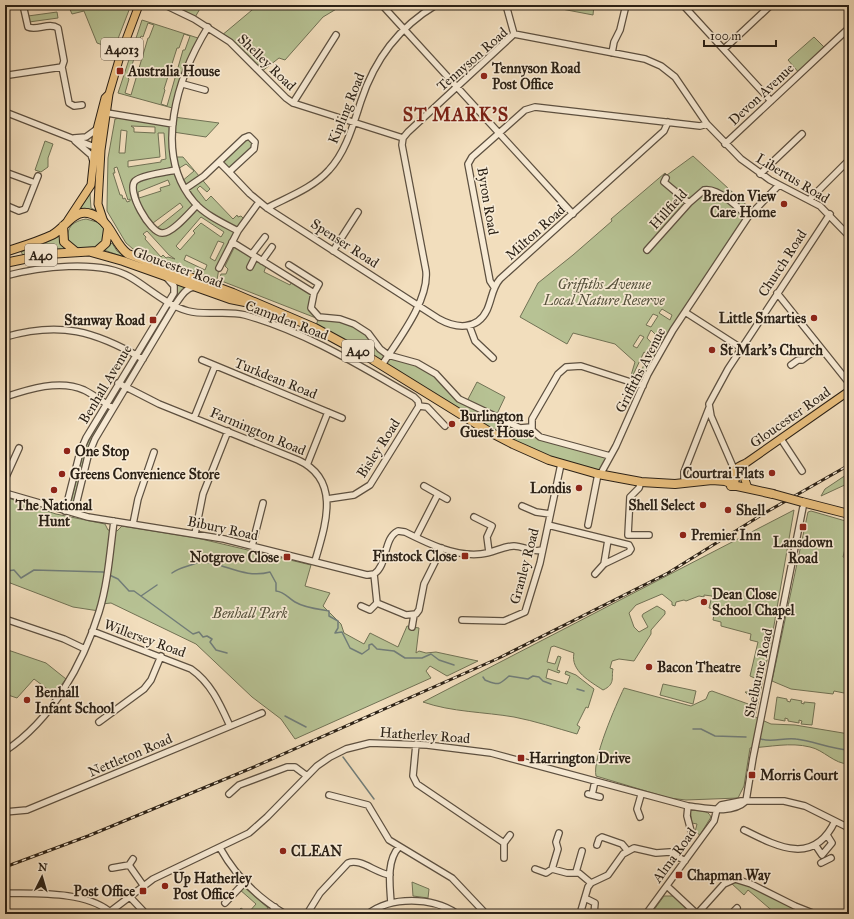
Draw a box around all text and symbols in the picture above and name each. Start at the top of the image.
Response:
scale bar [704,22,776,48]
street label: Tennyson Road [433,24,511,95]
text: 100 m [710,29,741,43]
street label: Shelley Road [234,30,299,94]
road number: A4013 [101,38,143,60]
place label: Tennyson Road Post Office [491,60,581,93]
street label: Devon Avenue [725,60,798,129]
place label: Australia House [127,63,220,80]
marker: Australia House [115,66,125,76]
street label: Kipling Road [324,70,368,146]
marker: Tennyson Road Post Office [479,71,489,81]
district label: ST MARK'S [403,104,509,126]
street label: Libertus Road [753,150,832,207]
street label: Byron Road [473,166,502,236]
street label: Hillfield [646,186,691,233]
place label: Bredon View Care Home [703,188,777,221]
marker: Bredon View Care Home [779,199,789,209]
street label: Milton Road [502,201,569,264]
street label: Spenser Road [308,215,382,272]
street label: Church Road [754,227,810,300]
street label: Gloucester Road [131,243,225,292]
road number: A40 [25,244,57,266]
park label: Griffiths Avenue Local Nature Reserve [543,276,665,309]
street label: Campden Road [243,297,331,344]
place label: Little Smarties [719,310,806,327]
place label: Stanway Road [64,312,146,330]
marker: Little Smarties [809,313,819,323]
marker: Stanway Road [148,315,158,325]
street label: Griffiths Avenue [612,325,669,416]
road number: A40 [342,340,374,362]
street label: Benhall Avenue [75,342,136,427]
place label: St Mark's Church [720,342,823,359]
marker: St Mark's Church [707,345,717,355]
street label: Turkdean Road [232,354,320,403]
street label: Gloucester Road [747,383,834,451]
street label: Farmington Road [207,404,308,459]
place label: Burlington Guest House [460,408,534,441]
street label: Bisley Road [353,416,404,481]
marker: Burlington Guest House [447,419,457,429]
place label: One Stop [75,443,129,461]
marker: One Stop [62,446,72,456]
place label: Courtrai Flats [683,465,764,482]
place label: Greens Convenience Store [70,466,220,483]
marker: Courtrai Flats [767,468,777,478]
marker: Greens Convenience Store [57,469,67,479]
place label: Londis [530,480,571,497]
marker: Londis [574,483,584,493]
marker: The National Hunt [49,485,59,495]
place label: The National Hunt [15,497,94,530]
place label: Shell Select [628,497,695,514]
marker: Shell Select [698,500,708,510]
place label: Shell [736,502,766,519]
marker: Shell [723,505,733,515]
street label: Bibury Road [186,513,260,544]
marker: Lansdown Road [798,522,808,532]
street label: Granley Road [506,526,543,606]
place label: Premier Inn [691,527,761,544]
marker: Premier Inn [678,530,688,540]
place label: Lansdown Road [773,534,833,567]
place label: Finstock Close [372,548,457,565]
place label: Notgrove Close [190,549,279,567]
marker: Finstock Close [460,551,470,561]
marker: Notgrove Close [282,552,292,562]
place label: Dean Close School Chapel [712,586,796,620]
marker: Dean Close School Chapel [699,597,709,607]
park label: Benhall Park [212,605,288,622]
street label: Willersey Road [102,616,188,661]
street label: Shelburne Road [741,627,776,719]
place label: Bacon Theatre [657,659,741,676]
marker: Bacon Theatre [644,662,654,672]
place label: Benhall Infant School [35,684,116,717]
marker: Benhall Infant School [22,695,32,705]
street label: Hatherley Road [379,724,471,747]
street label: Nettleton Road [86,730,175,781]
place label: Harrington Drive [529,750,631,768]
marker: Harrington Drive [516,753,526,763]
place label: Morris Court [760,767,838,784]
marker: Morris Court [747,770,757,780]
street label: Alma Road [648,825,700,887]
place label: CLEAN [291,843,342,860]
marker: CLEAN [278,846,288,856]
north arrow [22,857,62,897]
text: N [38,861,49,874]
place label: Chapman Way [687,867,772,885]
place label: Up Hatherley Post Office [173,870,253,903]
marker: Chapman Way [674,870,684,880]
marker: Up Hatherley Post Office [160,881,170,891]
place label: Post Office [74,883,135,900]
marker: Post Office [138,886,148,896]

